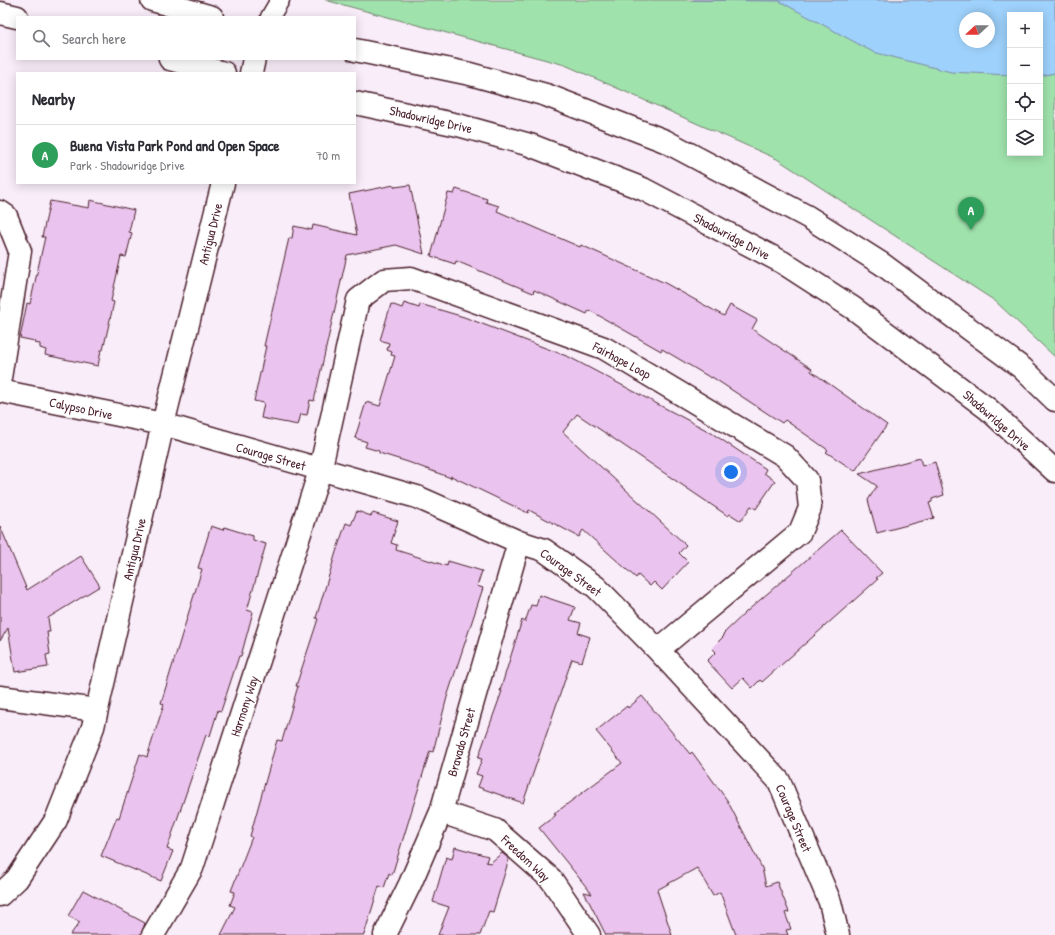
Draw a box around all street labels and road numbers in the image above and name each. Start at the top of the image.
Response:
street label: Shadowridge Drive [388,101,474,137]
street label: Antigua Drive [194,201,226,267]
street label: Shadowridge Drive [691,208,773,264]
street label: Fairhope Loop [589,337,655,383]
street label: Shadowridge Drive [959,386,1035,454]
street label: Calypso Drive [48,392,114,424]
street label: Courage Street [234,437,309,475]
street label: Antigua Drive [118,516,150,582]
street label: Courage Street [537,544,606,601]
street label: Harmony Way [226,673,262,739]
street label: Bravado Street [443,705,480,778]
street label: Courage Street [772,781,817,855]
street label: Freedom Way [497,830,555,886]

